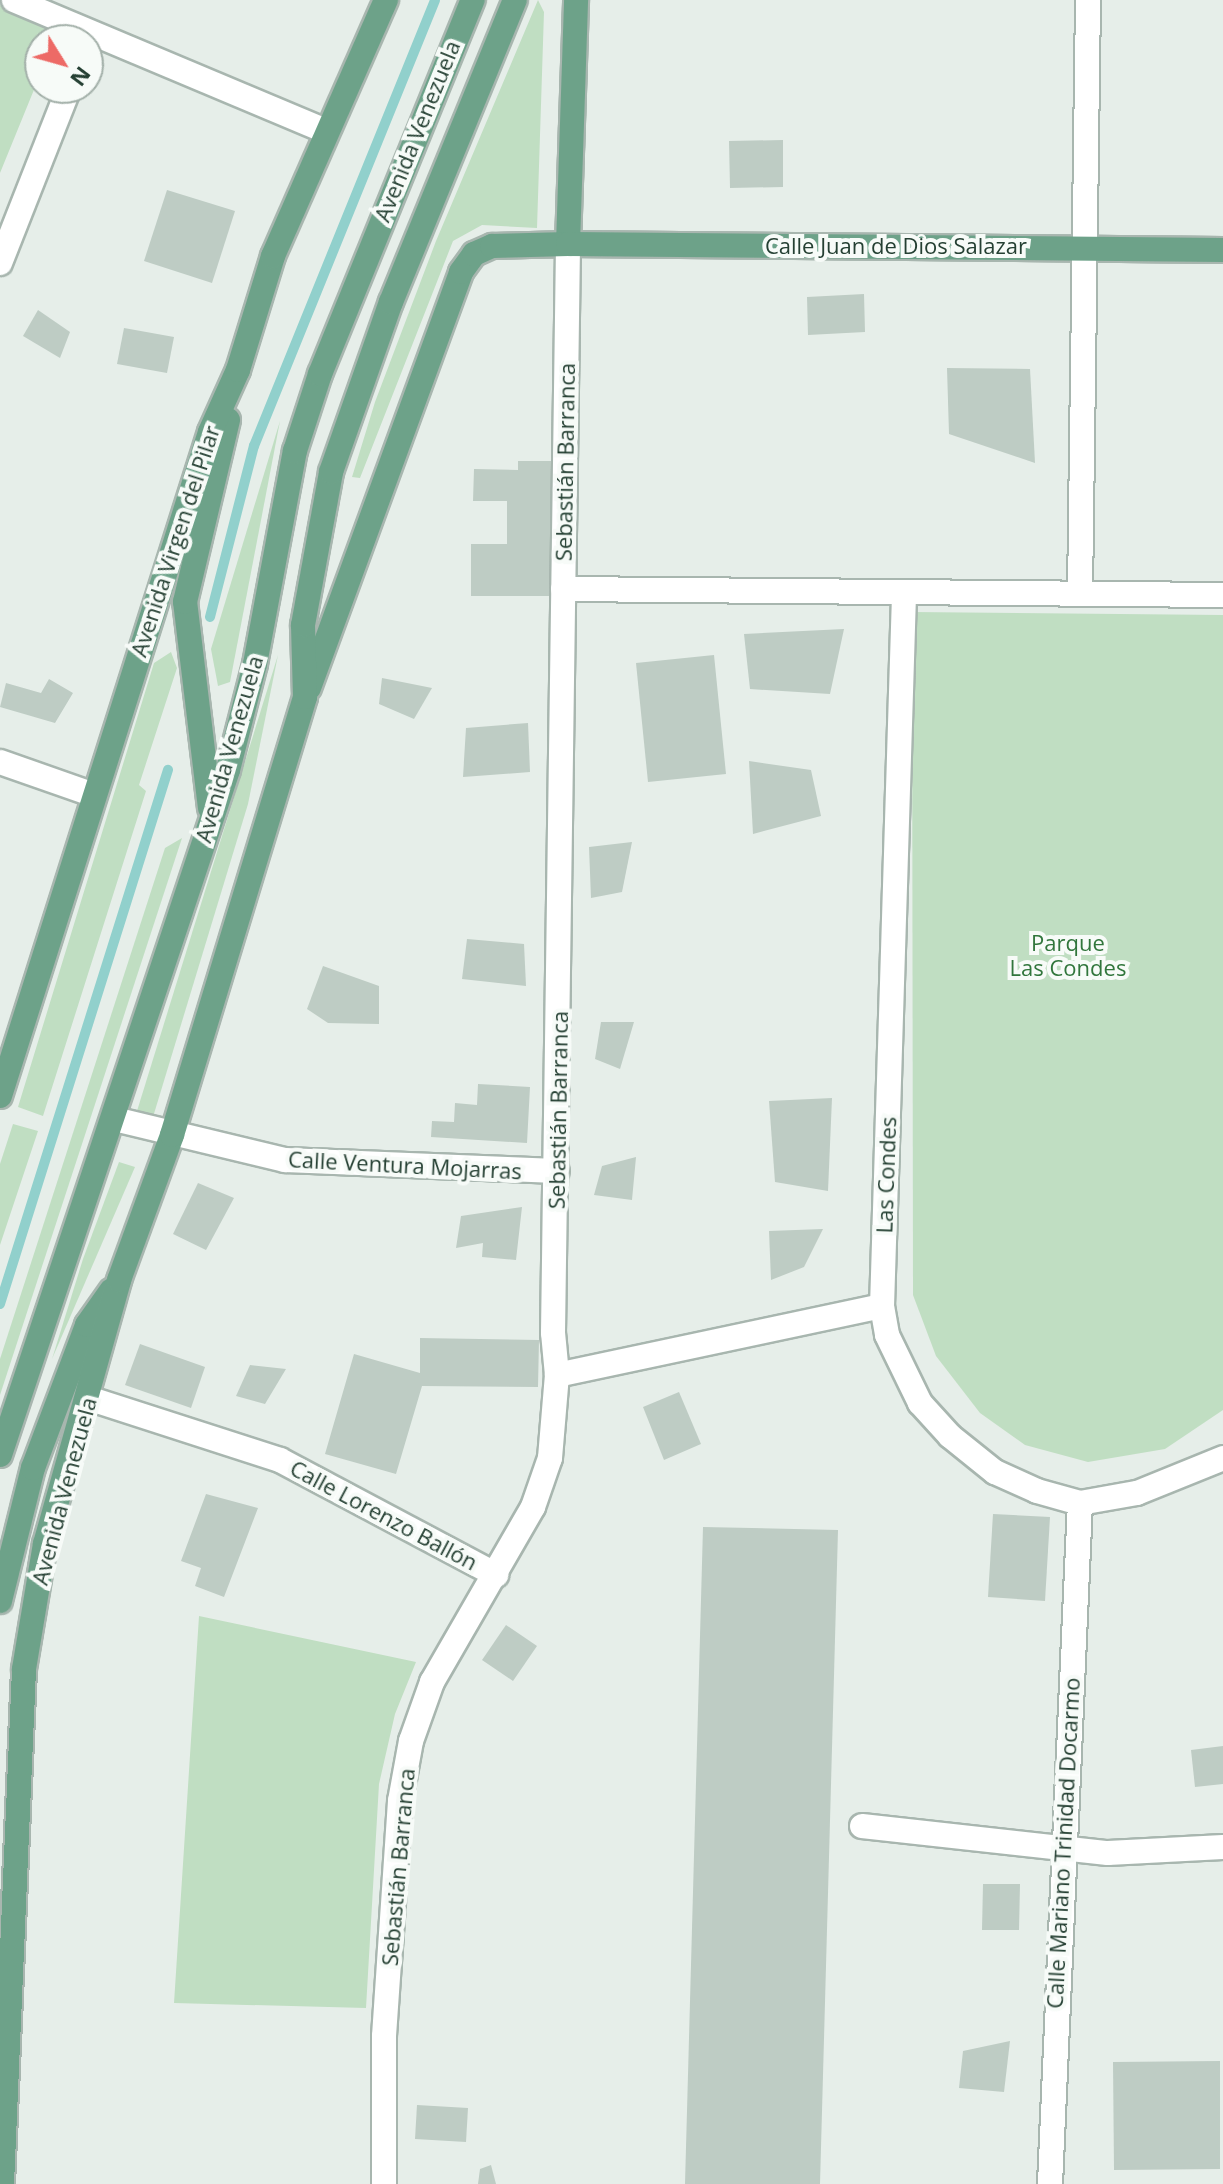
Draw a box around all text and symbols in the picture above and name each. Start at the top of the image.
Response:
north arrow [24,24,104,104]
street label: Avenida Venezuela [369,37,465,225]
text: N [64,61,99,93]
street label: Calle Juan de Dios Salazar [765,233,1027,259]
street label: Sebastián Barranca [550,363,580,561]
street label: Avenida Virgen del Pilar [125,422,225,660]
street label: Avenida Venezuela [190,653,268,845]
park label: Parque Las Condes [1010,929,1126,980]
street label: Sebastián Barranca [543,1011,573,1209]
street label: Las Condes [871,1116,901,1234]
street label: Calle Ventura Mojarras [287,1146,523,1184]
street label: Avenida Venezuela [26,1394,102,1588]
street label: Calle Lorenzo Ballón [286,1454,482,1576]
street label: Calle Mariano Trinidad Docarmo [1041,1677,1085,2009]
street label: Sebastián Barranca [376,1767,420,1967]

